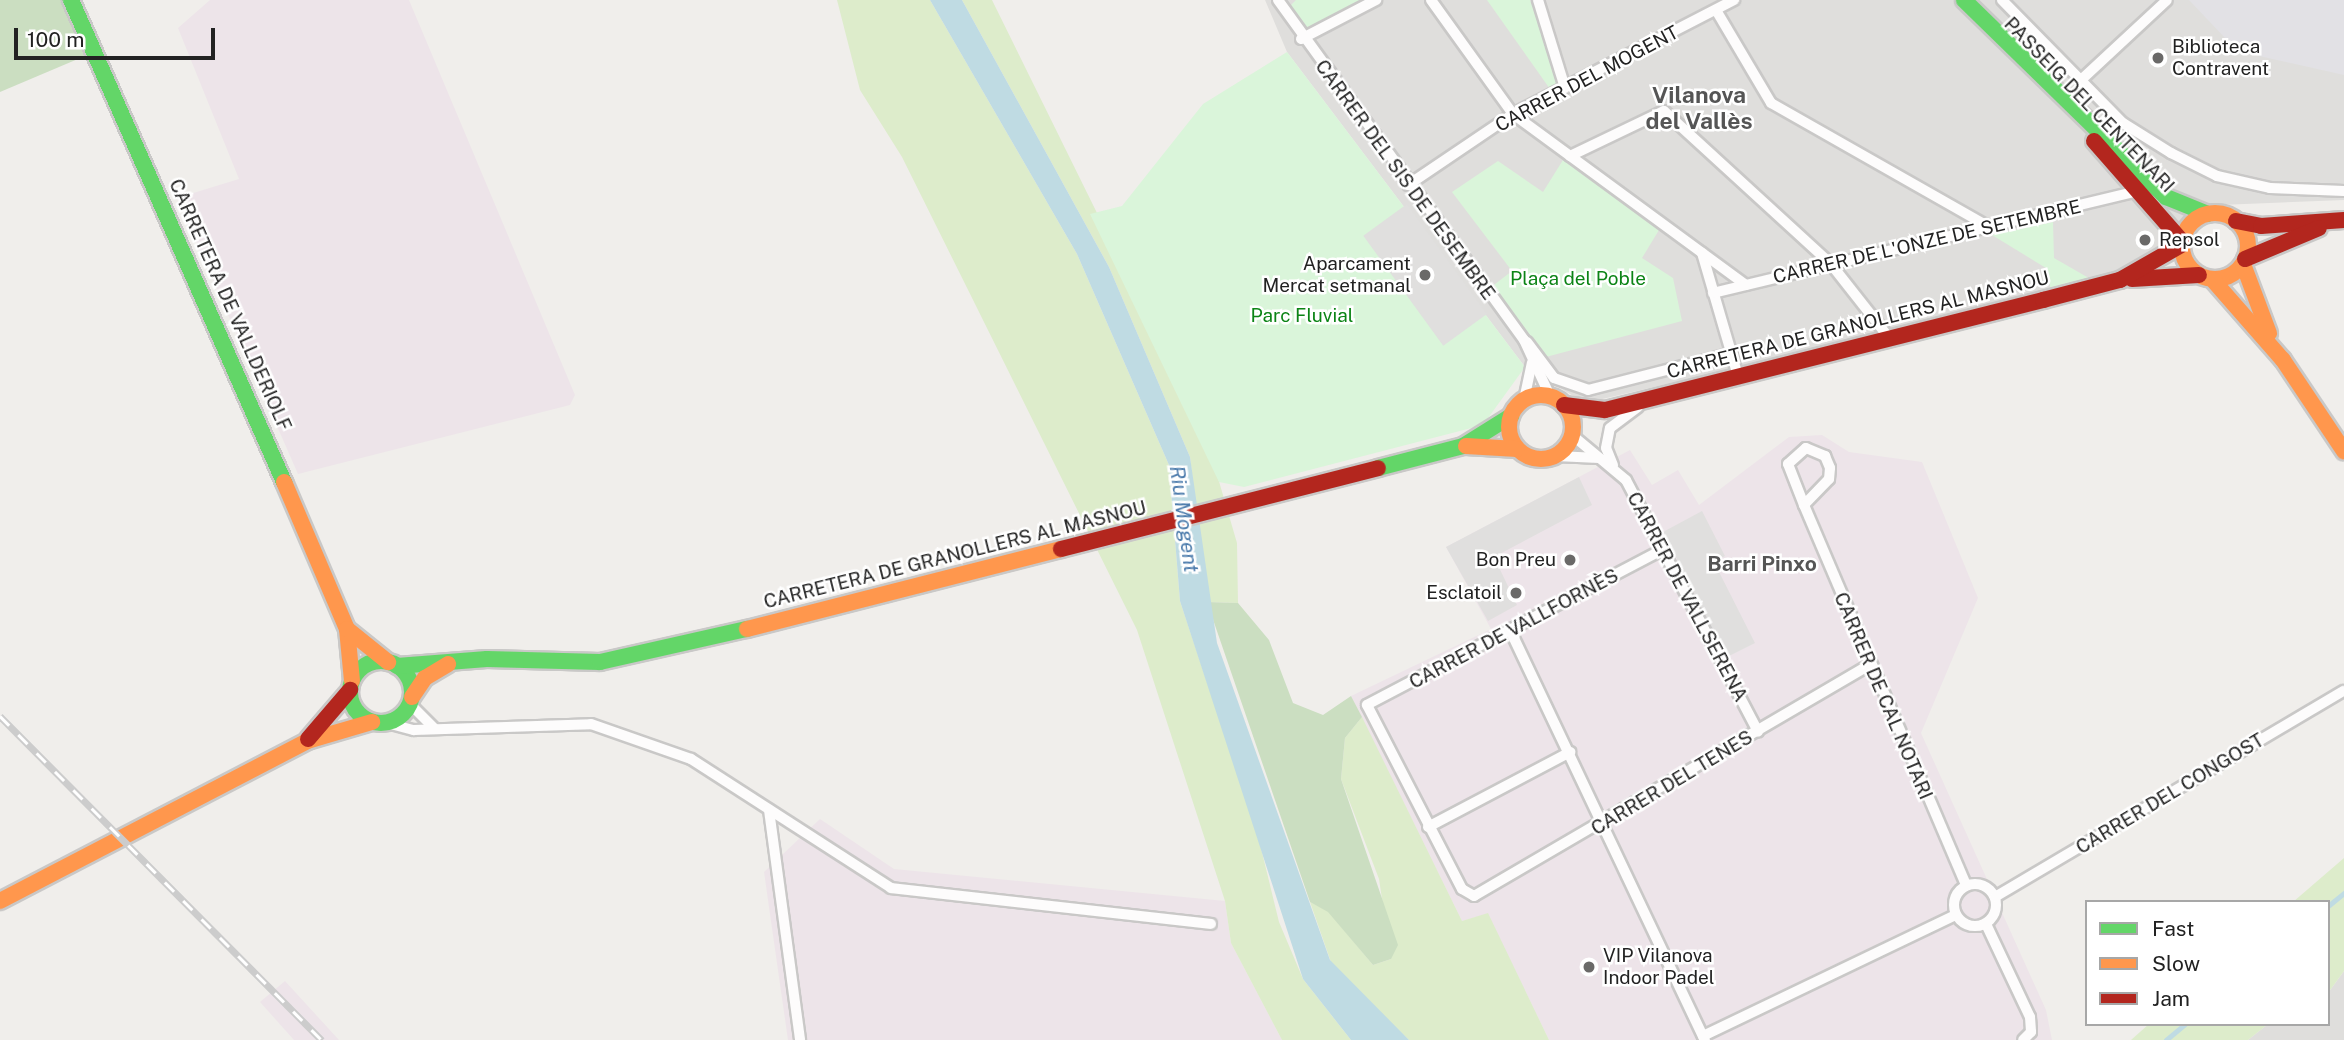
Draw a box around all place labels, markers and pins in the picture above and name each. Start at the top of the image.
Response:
place label: Biblioteca Contravent [2172,36,2269,80]
marker: Biblioteca Contravent [2150,50,2166,66]
place label: Repsol [2159,229,2220,251]
marker: Repsol [2137,232,2153,248]
place label: Aparcament Mercat setmanal [1263,253,1411,297]
marker: Aparcament Mercat setmanal [1417,267,1433,283]
place label: Bon Preu [1476,549,1556,571]
marker: Bon Preu [1562,552,1578,568]
place label: Esclatoil [1426,582,1502,604]
marker: Esclatoil [1508,585,1524,601]
place label: VIP Vilanova Indoor Padel [1603,945,1714,989]
marker: VIP Vilanova Indoor Padel [1581,959,1597,975]

